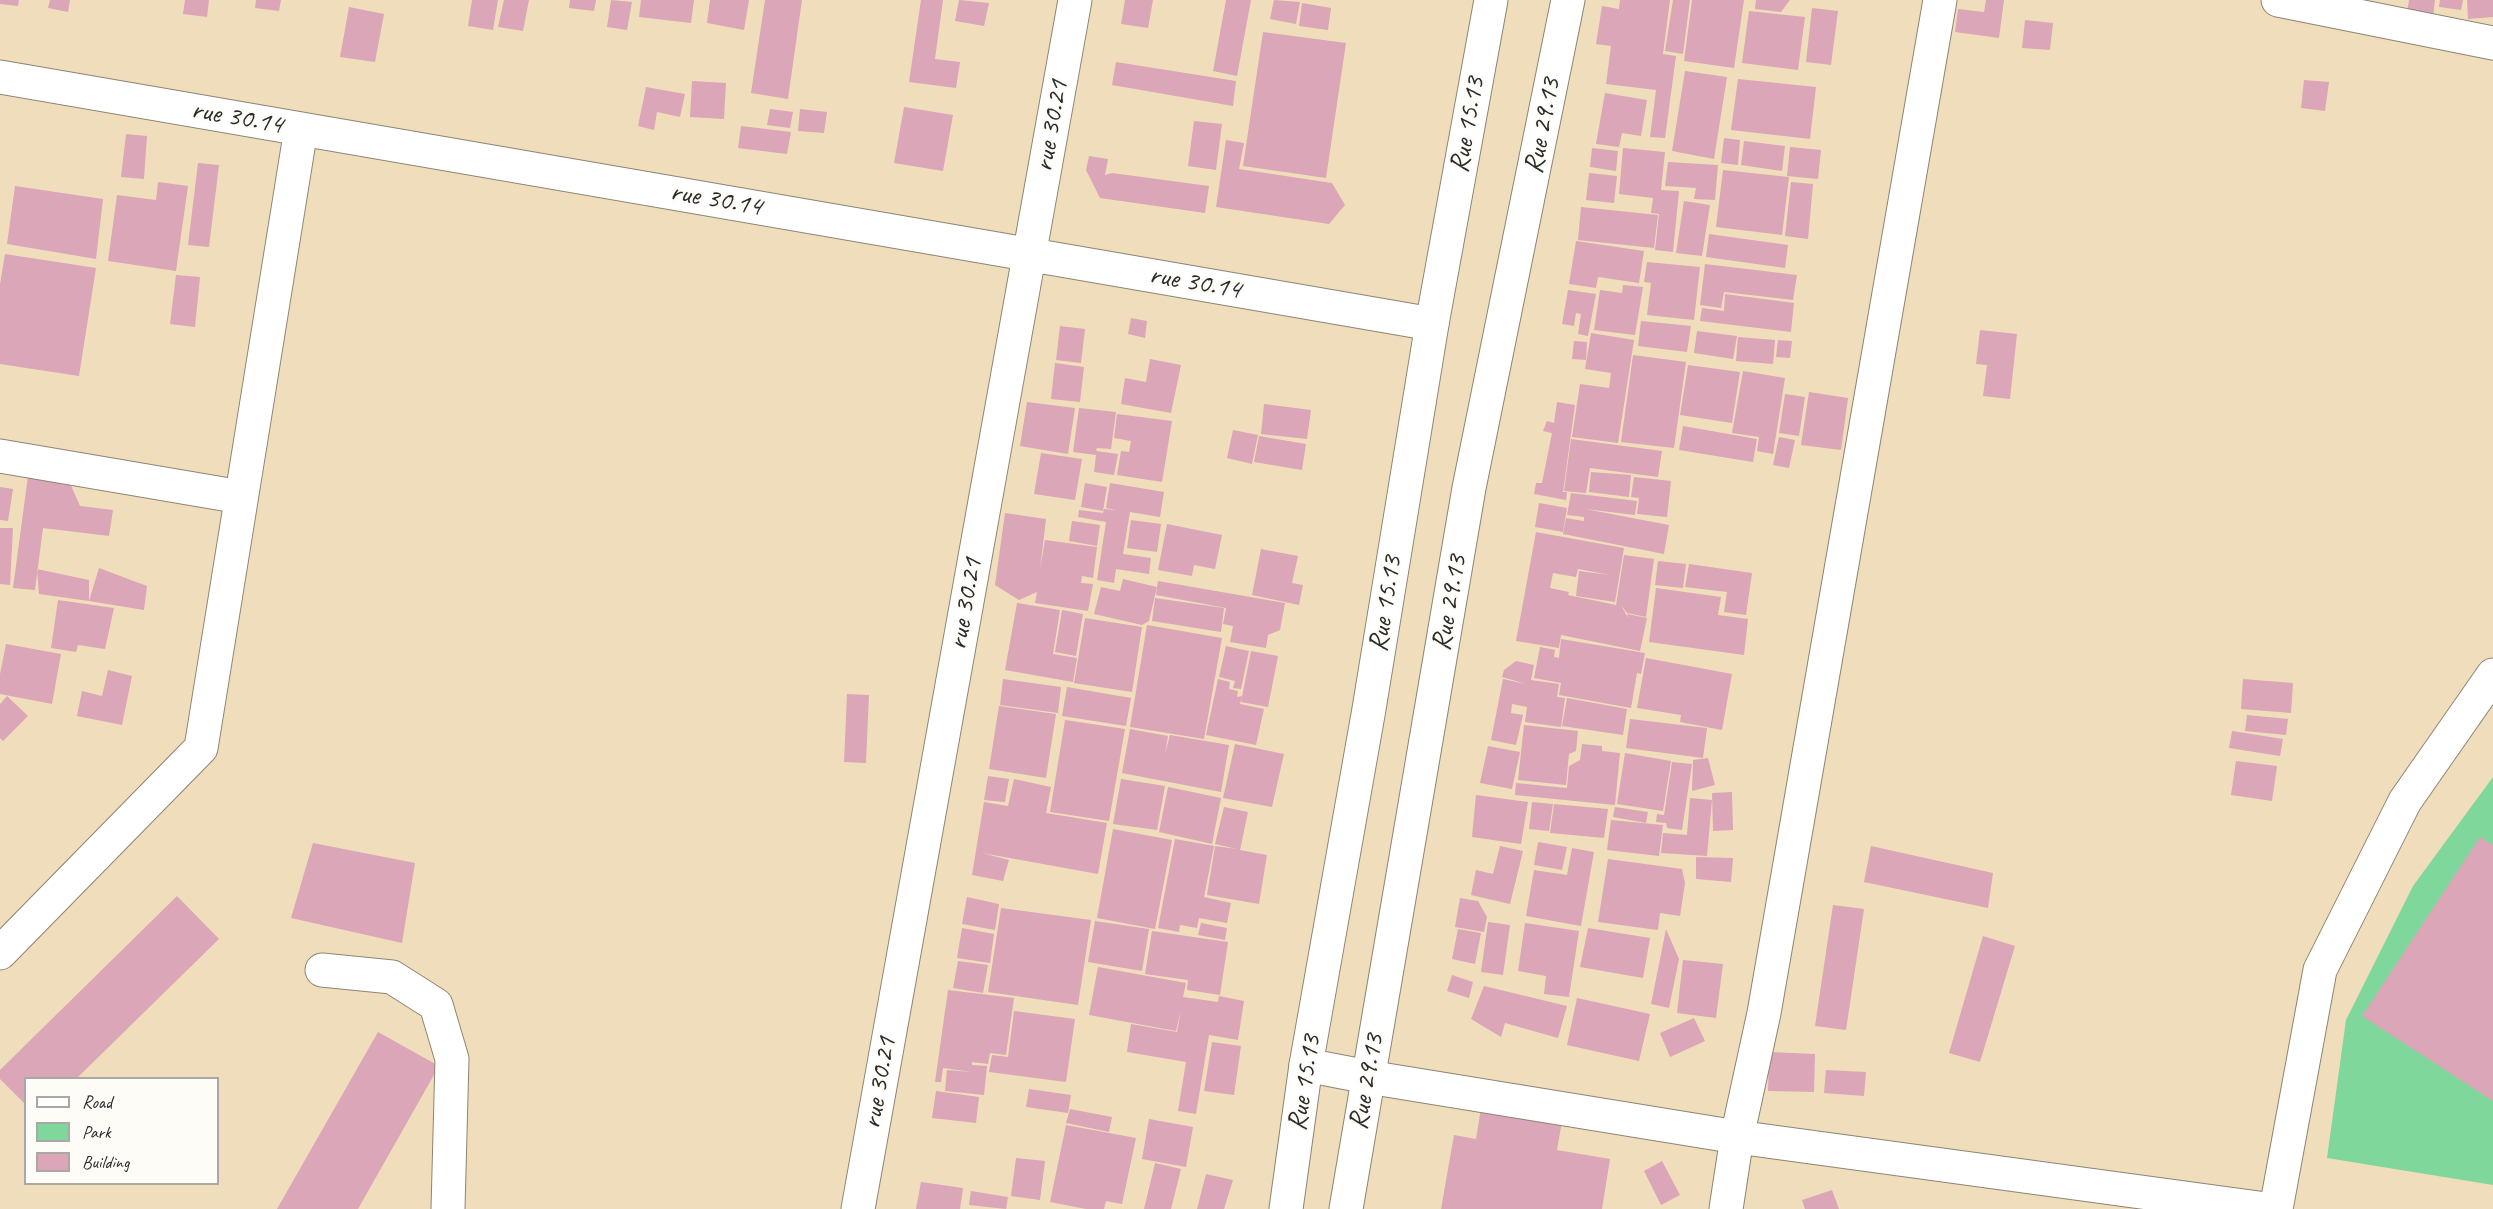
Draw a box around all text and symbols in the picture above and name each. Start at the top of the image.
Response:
street label: Rue 15.13 [1443,75,1493,175]
street label: Rue 29.13 [1517,75,1569,177]
street label: rue 30.21 [1027,78,1077,174]
street label: rue 30.14 [189,93,285,143]
street label: rue 30.14 [668,175,764,225]
street label: rue 30.14 [1147,258,1243,308]
street label: Rue 29.13 [1425,553,1475,653]
street label: Rue 15.13 [1362,554,1410,654]
street label: rue 30.21 [941,556,991,652]
street label: Rue 29.13 [1342,1032,1392,1132]
street label: Rue 15.13 [1281,1033,1329,1133]
street label: rue 30.21 [855,1035,905,1131]
legend [24,1077,219,1185]
text: Road [82,1091,112,1113]
text: Park [82,1121,111,1143]
text: Building [82,1151,129,1173]

